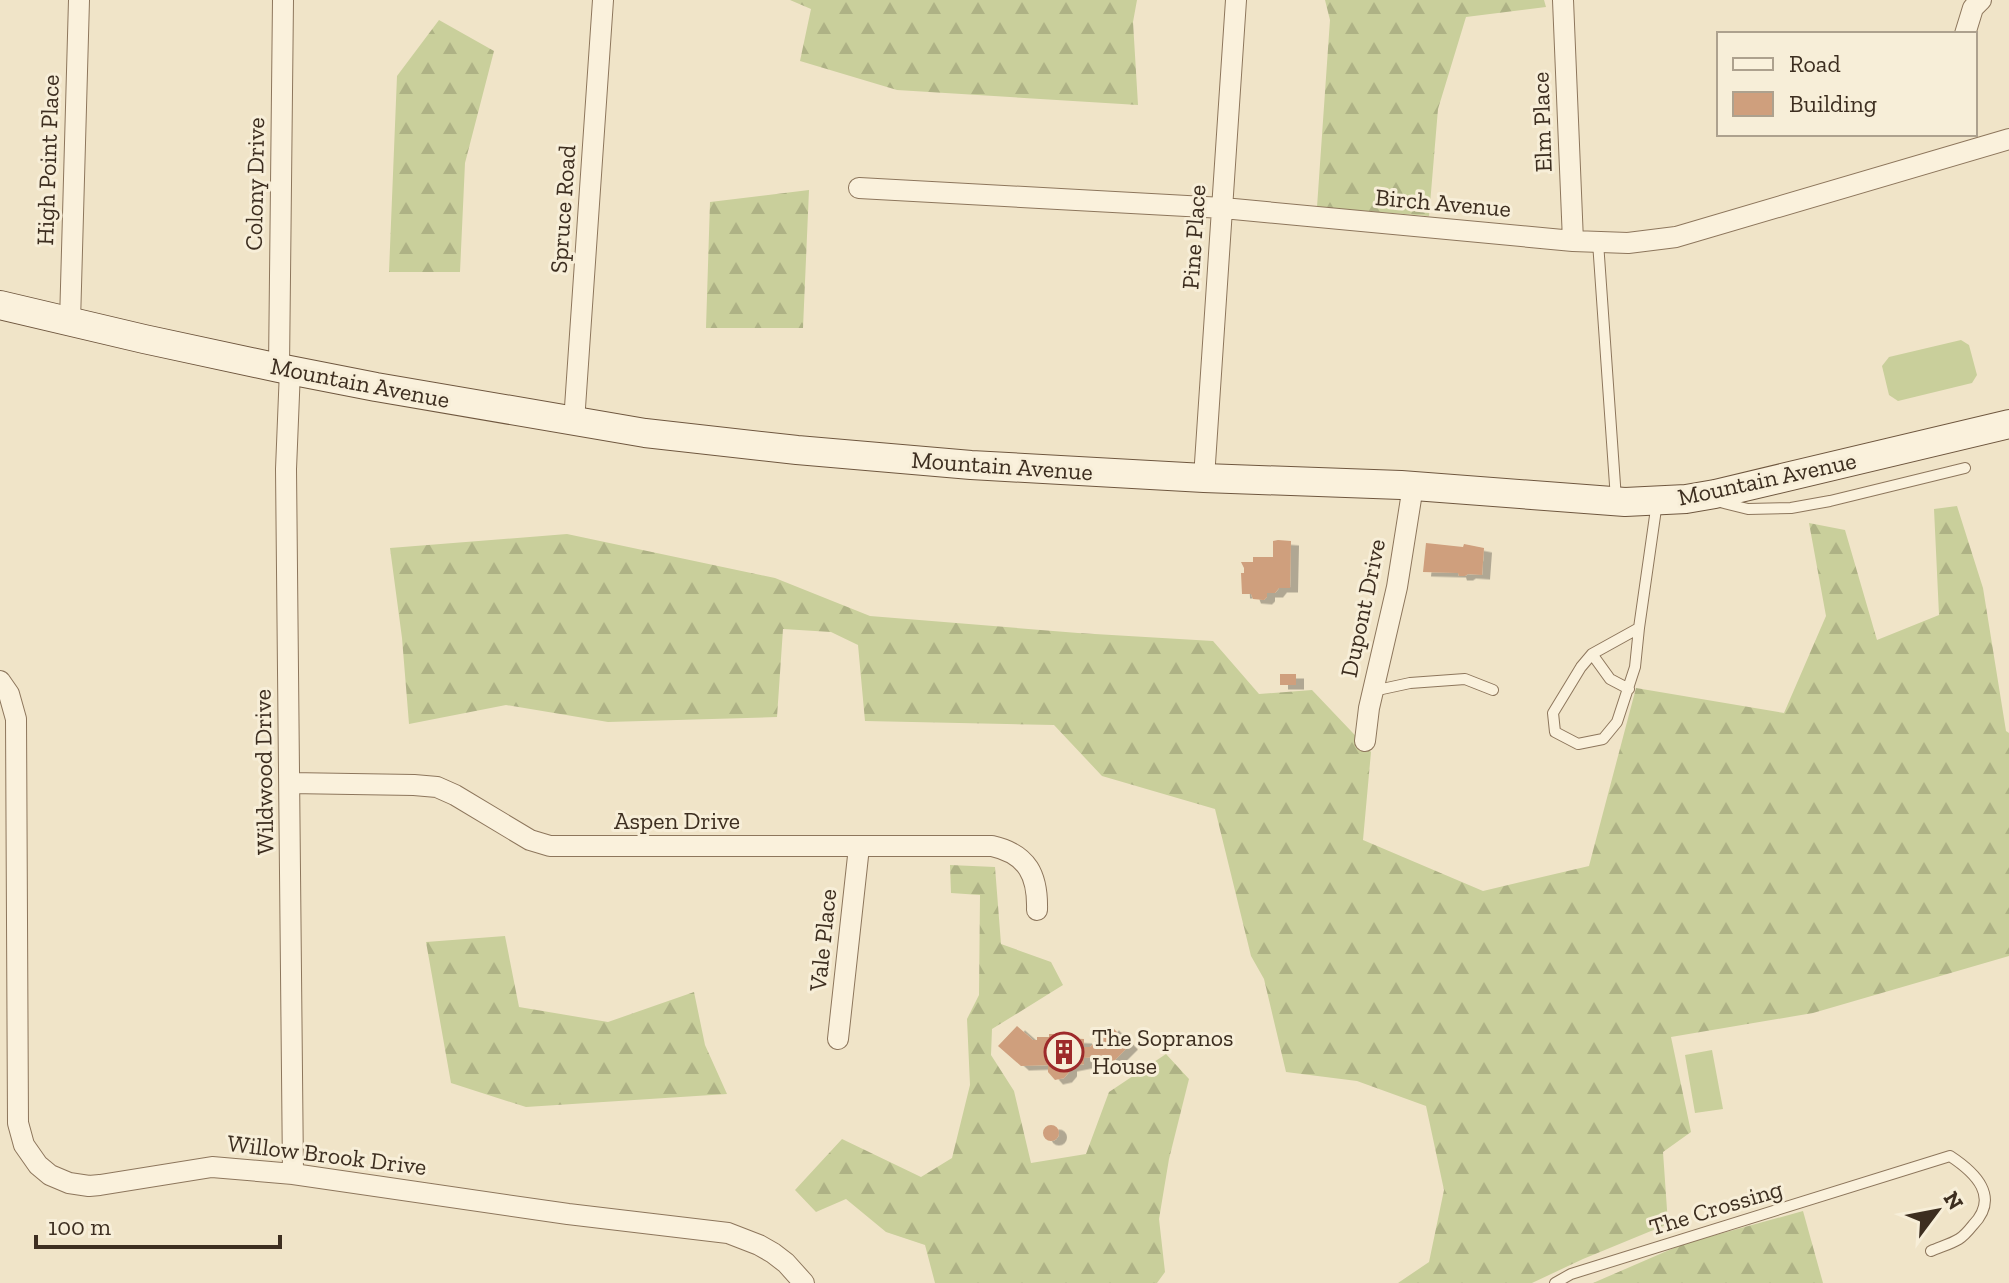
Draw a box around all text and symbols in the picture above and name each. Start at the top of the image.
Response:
legend [1717,32,1977,136]
text: Road [1789,49,1841,78]
street label: Elm Place [1525,71,1558,173]
street label: High Point Place [30,74,65,246]
text: Building [1789,89,1877,118]
street label: Colony Drive [239,117,270,251]
street label: Spruce Road [544,144,581,274]
street label: Birch Avenue [1374,182,1512,223]
street label: Pine Place [1175,184,1212,290]
street label: Mountain Avenue [268,351,452,414]
street label: Mountain Avenue [910,445,1094,486]
street label: Mountain Avenue [1675,445,1859,512]
street label: Dupont Drive [1334,536,1391,680]
street label: Wildwood Drive [248,689,279,855]
street label: Aspen Drive [614,806,740,835]
street label: Vale Place [803,887,842,994]
place label: The Sopranos House [1092,1023,1234,1080]
building icon: The Sopranos House [1043,1031,1085,1073]
street label: Willow Brook Drive [226,1128,428,1181]
north arrow [1897,1171,1977,1251]
street label: The Crossing [1646,1174,1786,1242]
text: N [1938,1186,1970,1215]
scale bar [36,1199,280,1249]
text: 100 m [48,1212,111,1241]

